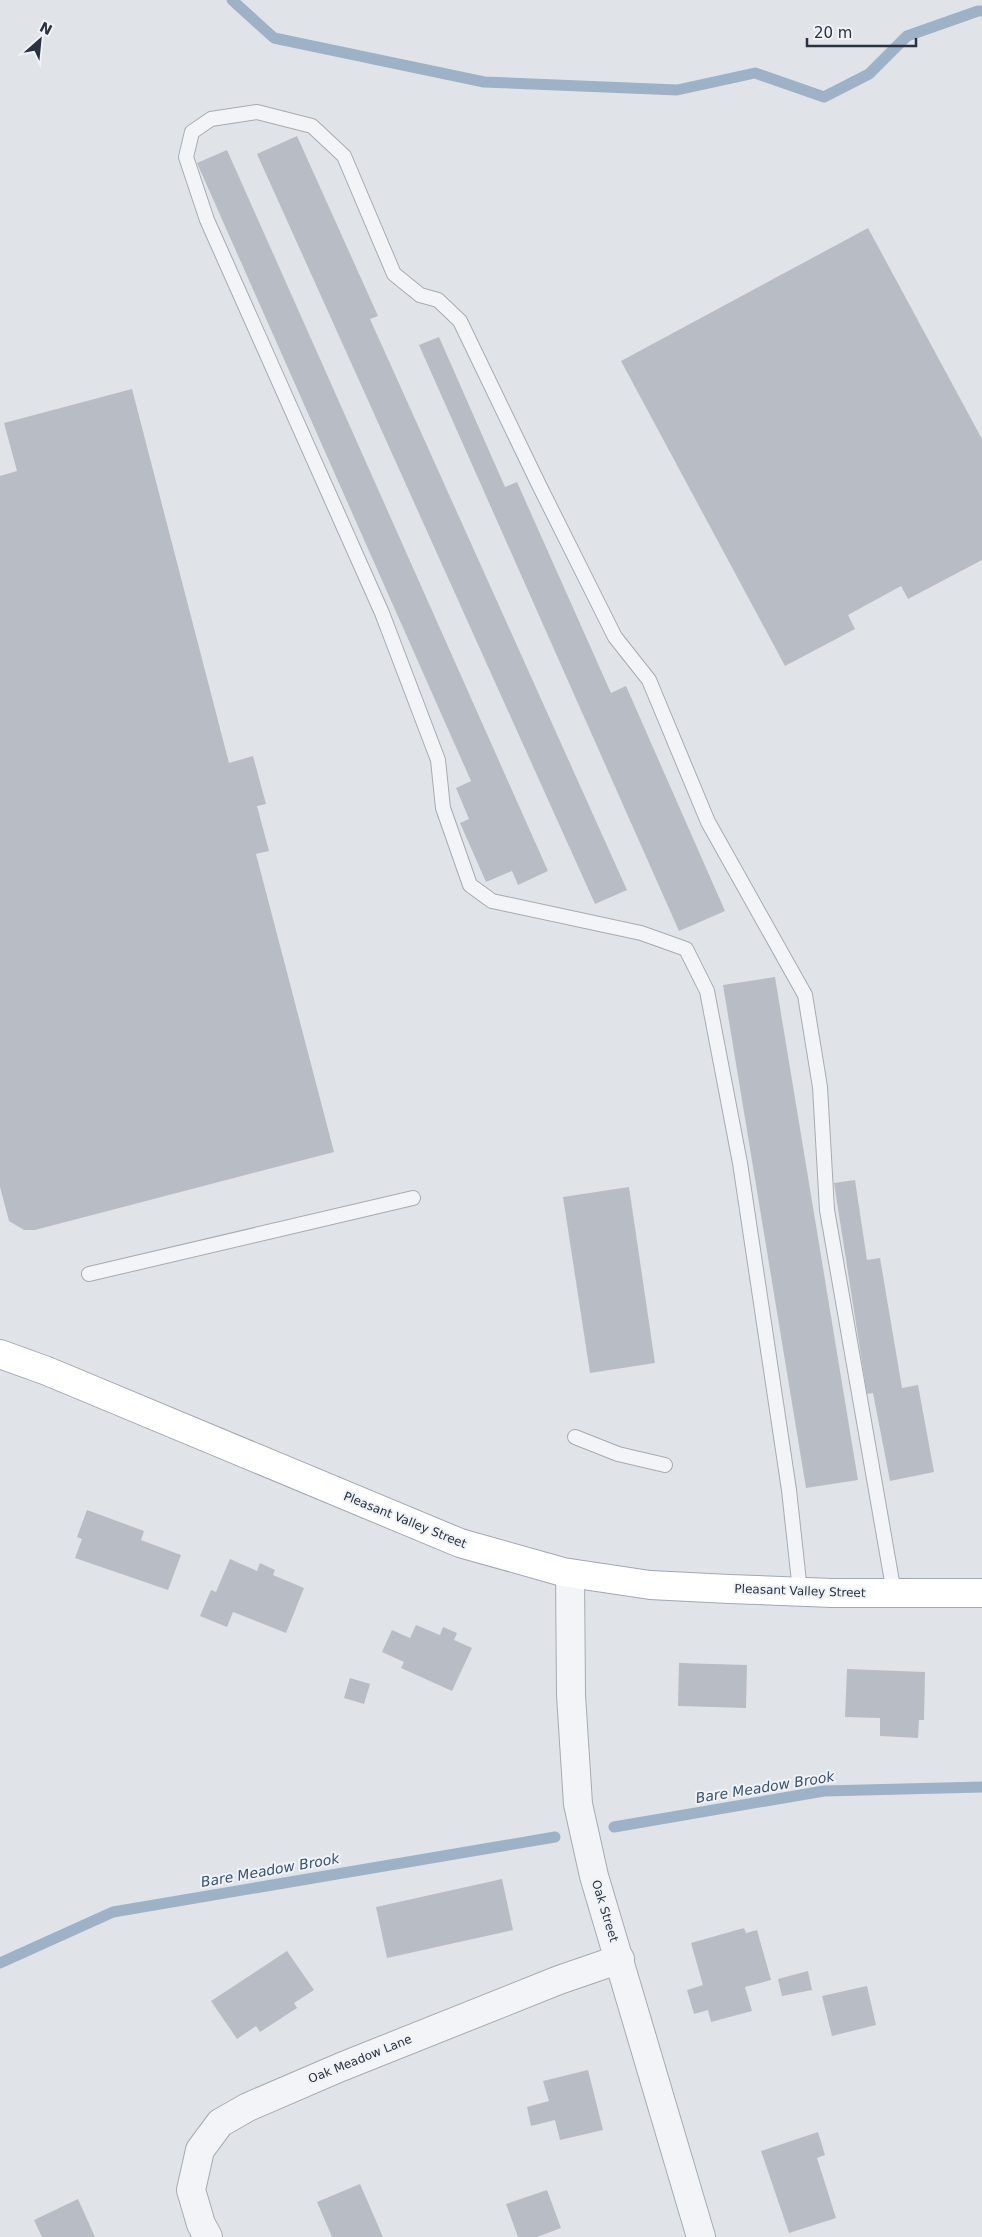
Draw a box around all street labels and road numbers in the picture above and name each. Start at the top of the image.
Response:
street label: Pleasant Valley Street [342,1489,469,1551]
street label: Pleasant Valley Street [734,1582,866,1600]
street label: Oak Street [589,1878,621,1944]
street label: Oak Meadow Lane [306,2032,414,2086]

